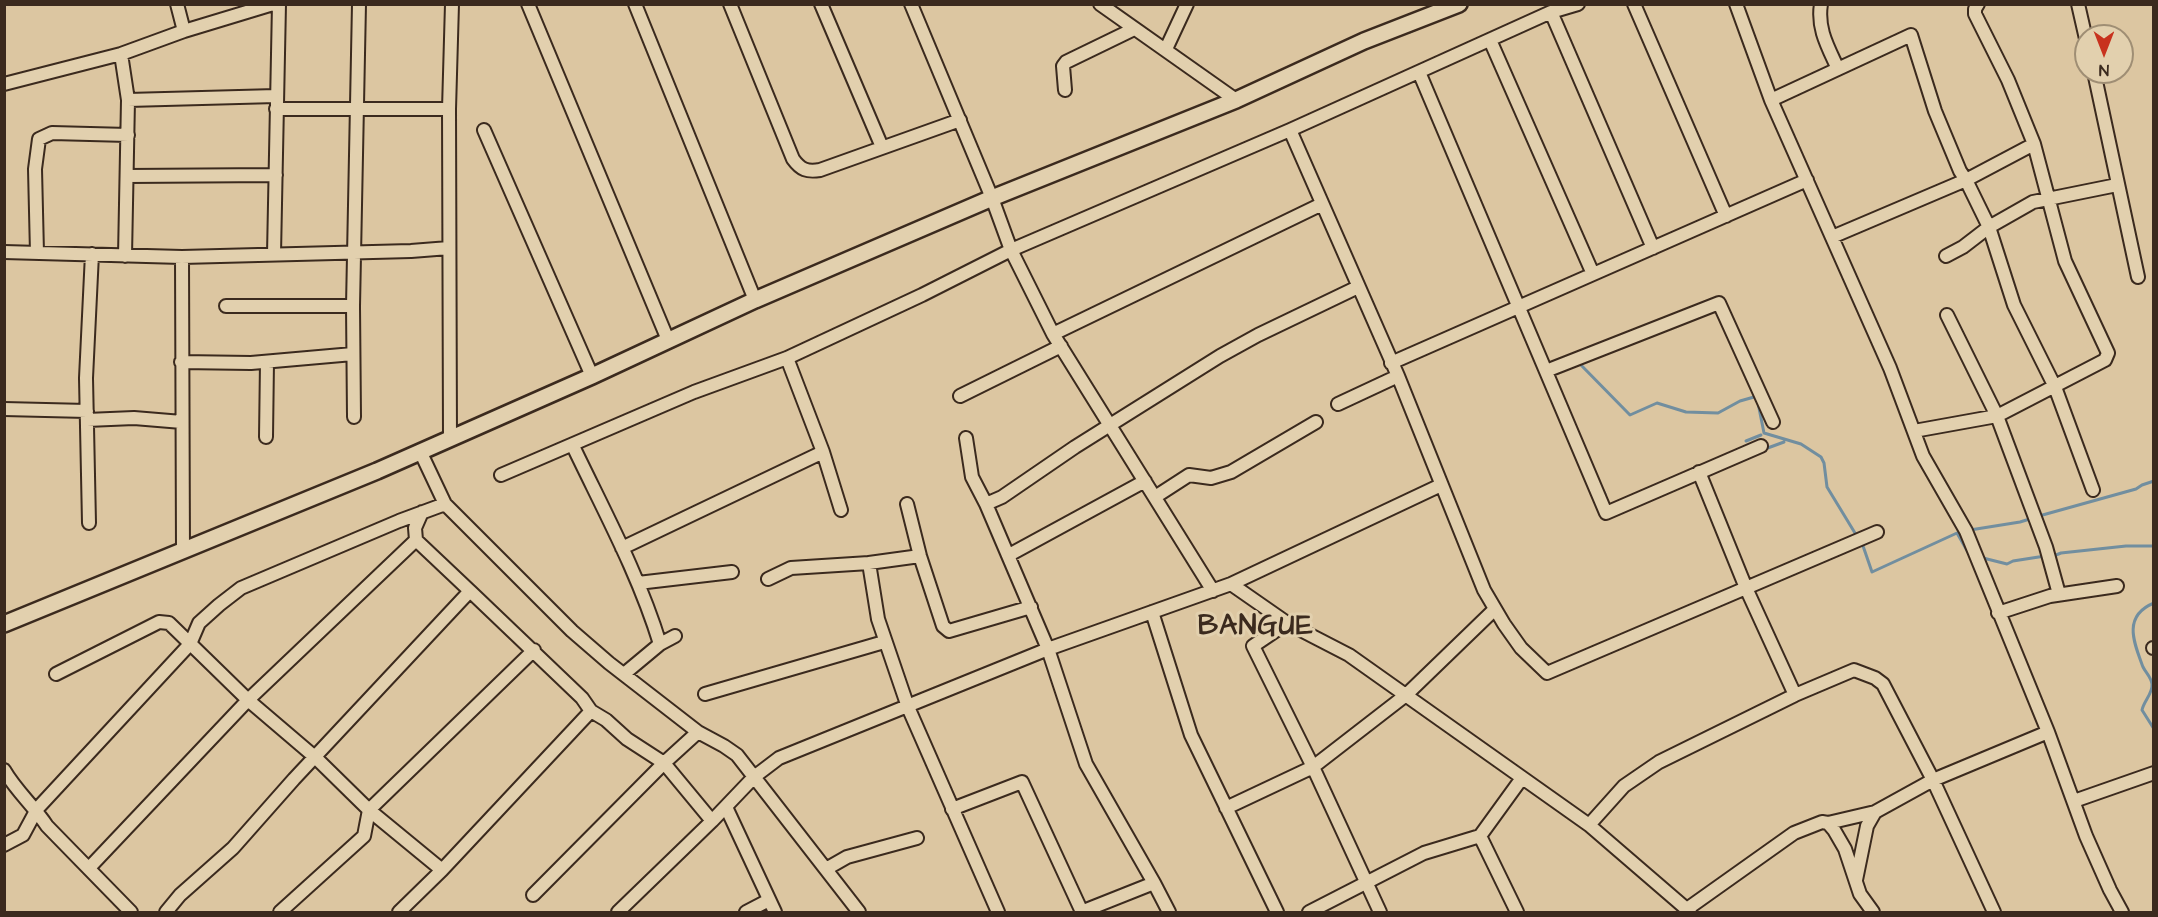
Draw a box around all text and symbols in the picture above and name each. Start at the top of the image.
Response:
north arrow [2074,24,2134,84]
text: N [2099,59,2109,81]
district label: BANGUE [1198,611,1314,645]

